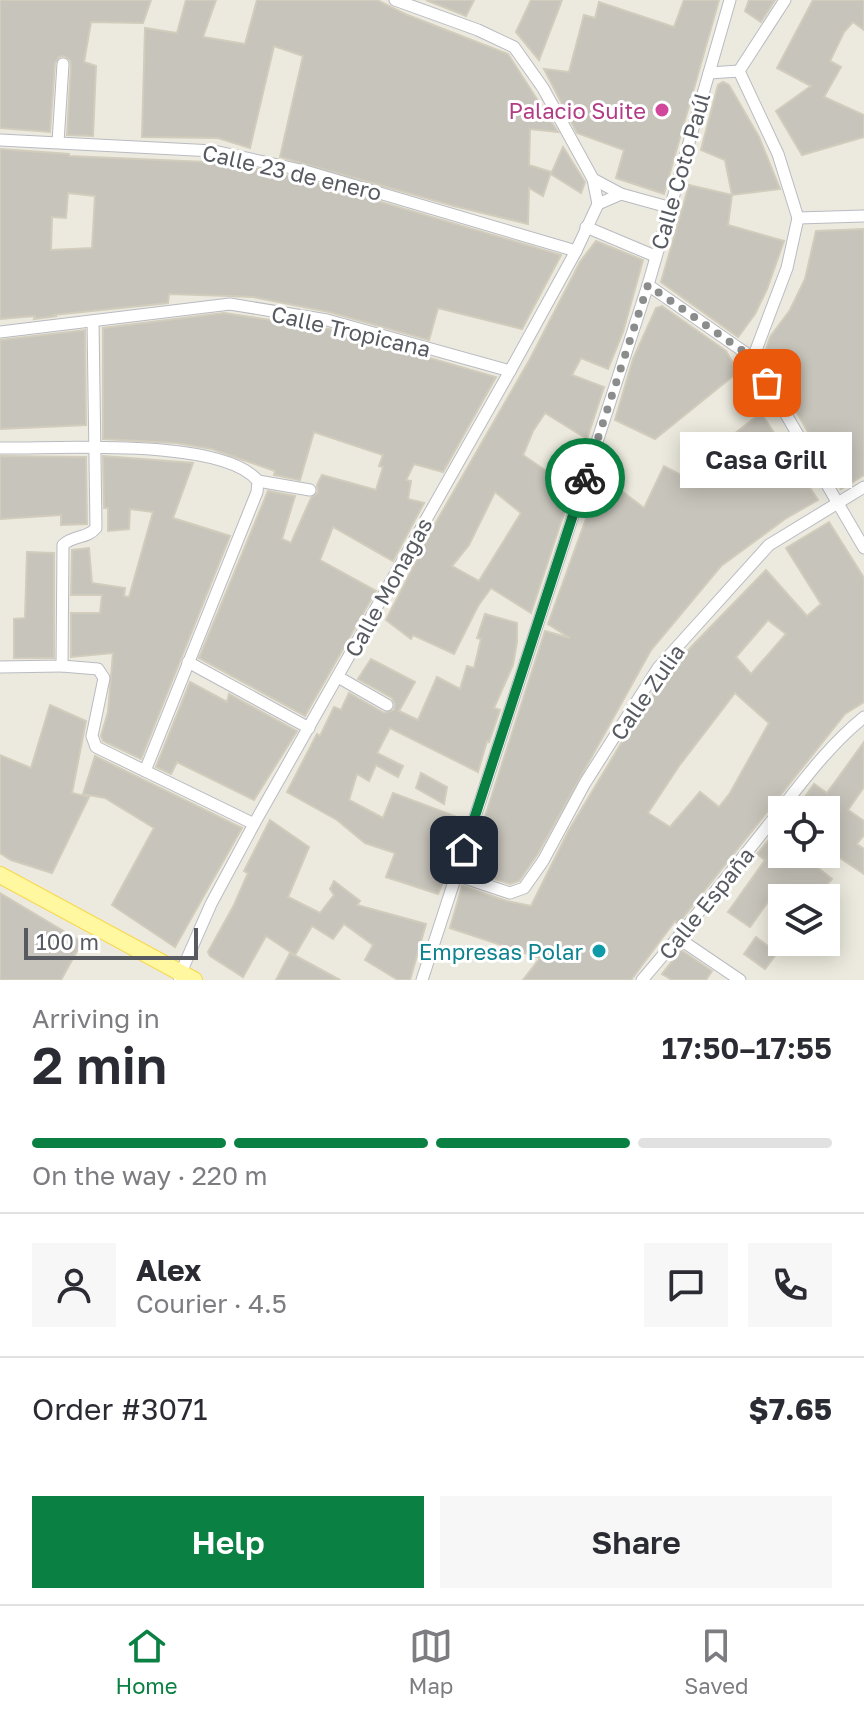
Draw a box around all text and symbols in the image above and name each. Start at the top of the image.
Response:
street label: Calle Coto Paúl [645,89,715,253]
place label: Palacio Suite [508,97,646,124]
marker: Palacio Suite [653,101,671,119]
street label: Calle 23 de enero [200,138,384,206]
street label: Calle Tropicana [269,300,433,362]
pin [733,349,801,417]
icon: bag [745,361,789,405]
callout: Casa Grill [681,431,853,487]
courier [545,438,625,518]
text: Casa Grill [705,444,827,475]
icon: bike [563,456,607,500]
street label: Calle Monagas [339,513,437,661]
street label: Calle Zulia [604,639,690,745]
map controls [768,796,840,956]
button: locate [768,796,840,868]
pin [430,816,498,884]
icon: home [442,828,486,872]
street label: Calle España [653,841,759,965]
button: layers [768,884,840,956]
scale bar [24,924,198,960]
text: 100 m [36,928,99,955]
place label: Empresas Polar [419,938,583,965]
marker: Empresas Polar [590,942,608,960]
text: Arriving in [32,1003,160,1034]
text: 17:50–17:55 [662,1030,832,1066]
text: 2 min [32,1033,167,1095]
text: On the way · 220 m [32,1160,268,1191]
button: person [32,1243,116,1327]
button: chat [644,1243,728,1327]
button: phone [748,1243,832,1327]
text: Alex [136,1252,201,1288]
text: Courier · 4.5 [136,1288,287,1319]
text: Order #3071 [32,1391,208,1427]
text: $7.65 [749,1391,832,1427]
button: Help [32,1496,424,1588]
button: Share [440,1496,832,1588]
tab: Home [115,1624,178,1699]
tab: Map [408,1624,453,1699]
tab: Saved [684,1624,749,1699]

